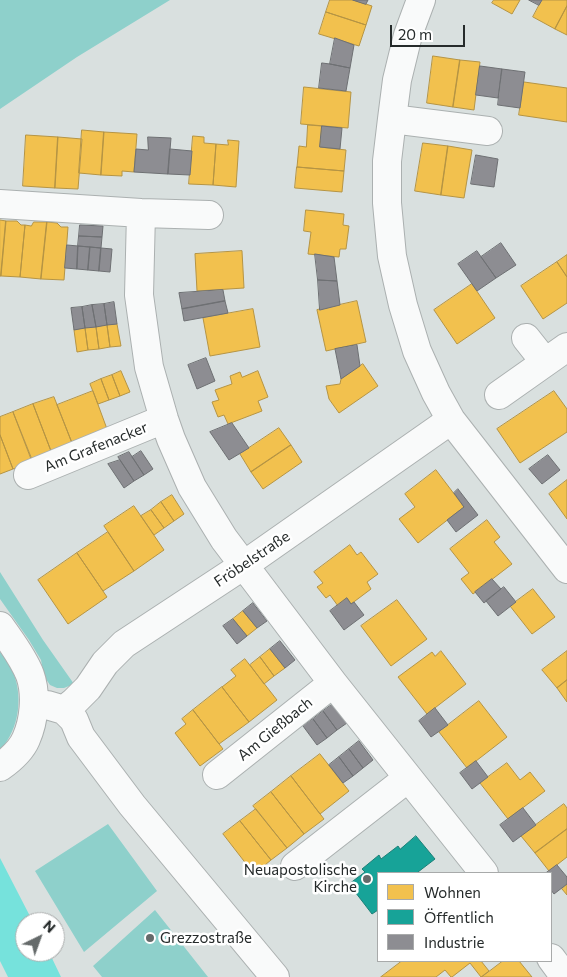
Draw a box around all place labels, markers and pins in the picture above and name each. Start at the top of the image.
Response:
place label: Neuapostolische Kirche [244,861,357,896]
marker: Neuapostolische Kirche [361,873,373,885]
place label: Grezzostraße [160,929,252,947]
marker: Grezzostraße [144,932,156,944]

